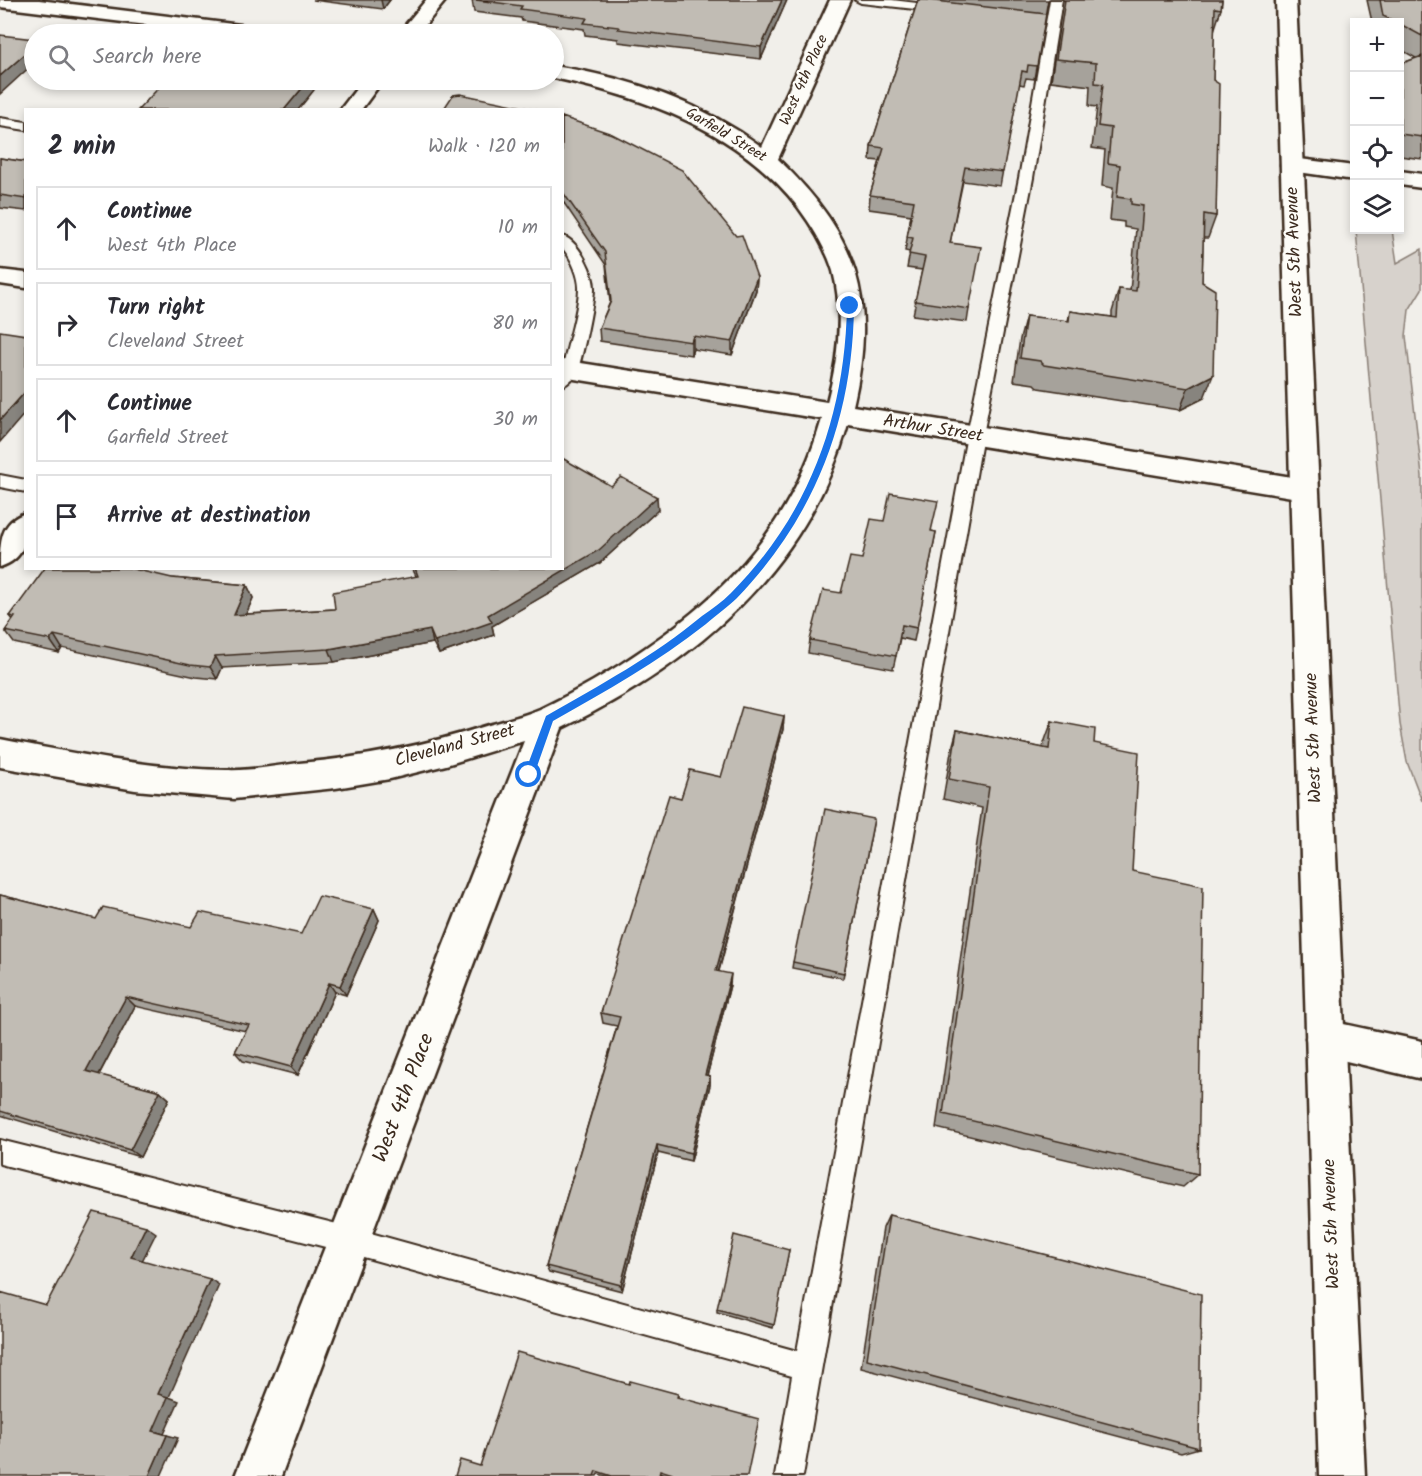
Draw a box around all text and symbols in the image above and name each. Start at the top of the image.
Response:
map controls [1350,18,1404,234]
button: + [1350,18,1404,72]
search box [24,24,564,90]
street label: West 4th Place [773,31,835,129]
text: Search here [93,40,201,75]
icon: search [45,41,78,74]
button: − [1350,72,1404,126]
street label: Garfield Street [681,101,771,169]
text: 2 min [48,126,116,168]
button: locate [1350,126,1404,180]
text: Walk · 120 m [428,131,540,163]
button: layers [1350,180,1404,234]
street label: West 5th Avenue [1278,186,1312,318]
text: Continue [107,195,192,230]
icon: ahead [50,212,83,245]
text: 10 m [498,212,538,244]
text: West 4th Place [107,230,236,262]
text: Turn right [107,291,205,326]
route end [836,292,862,318]
icon: right [50,308,83,341]
text: 80 m [492,308,538,340]
text: Cleveland Street [107,326,244,358]
text: Continue [107,387,192,422]
icon: ahead [50,404,83,437]
text: 30 m [493,404,538,436]
street label: Arthur Street [881,407,986,451]
text: Garfield Street [107,422,228,454]
text: Arrive at destination [107,499,310,534]
icon: arrive [50,500,83,533]
street label: West 5th Avenue [1297,672,1331,804]
street label: Cleveland Street [392,716,519,776]
route start [515,761,541,787]
street label: West 4th Place [364,1028,444,1167]
street label: West 5th Avenue [1315,1158,1349,1290]

